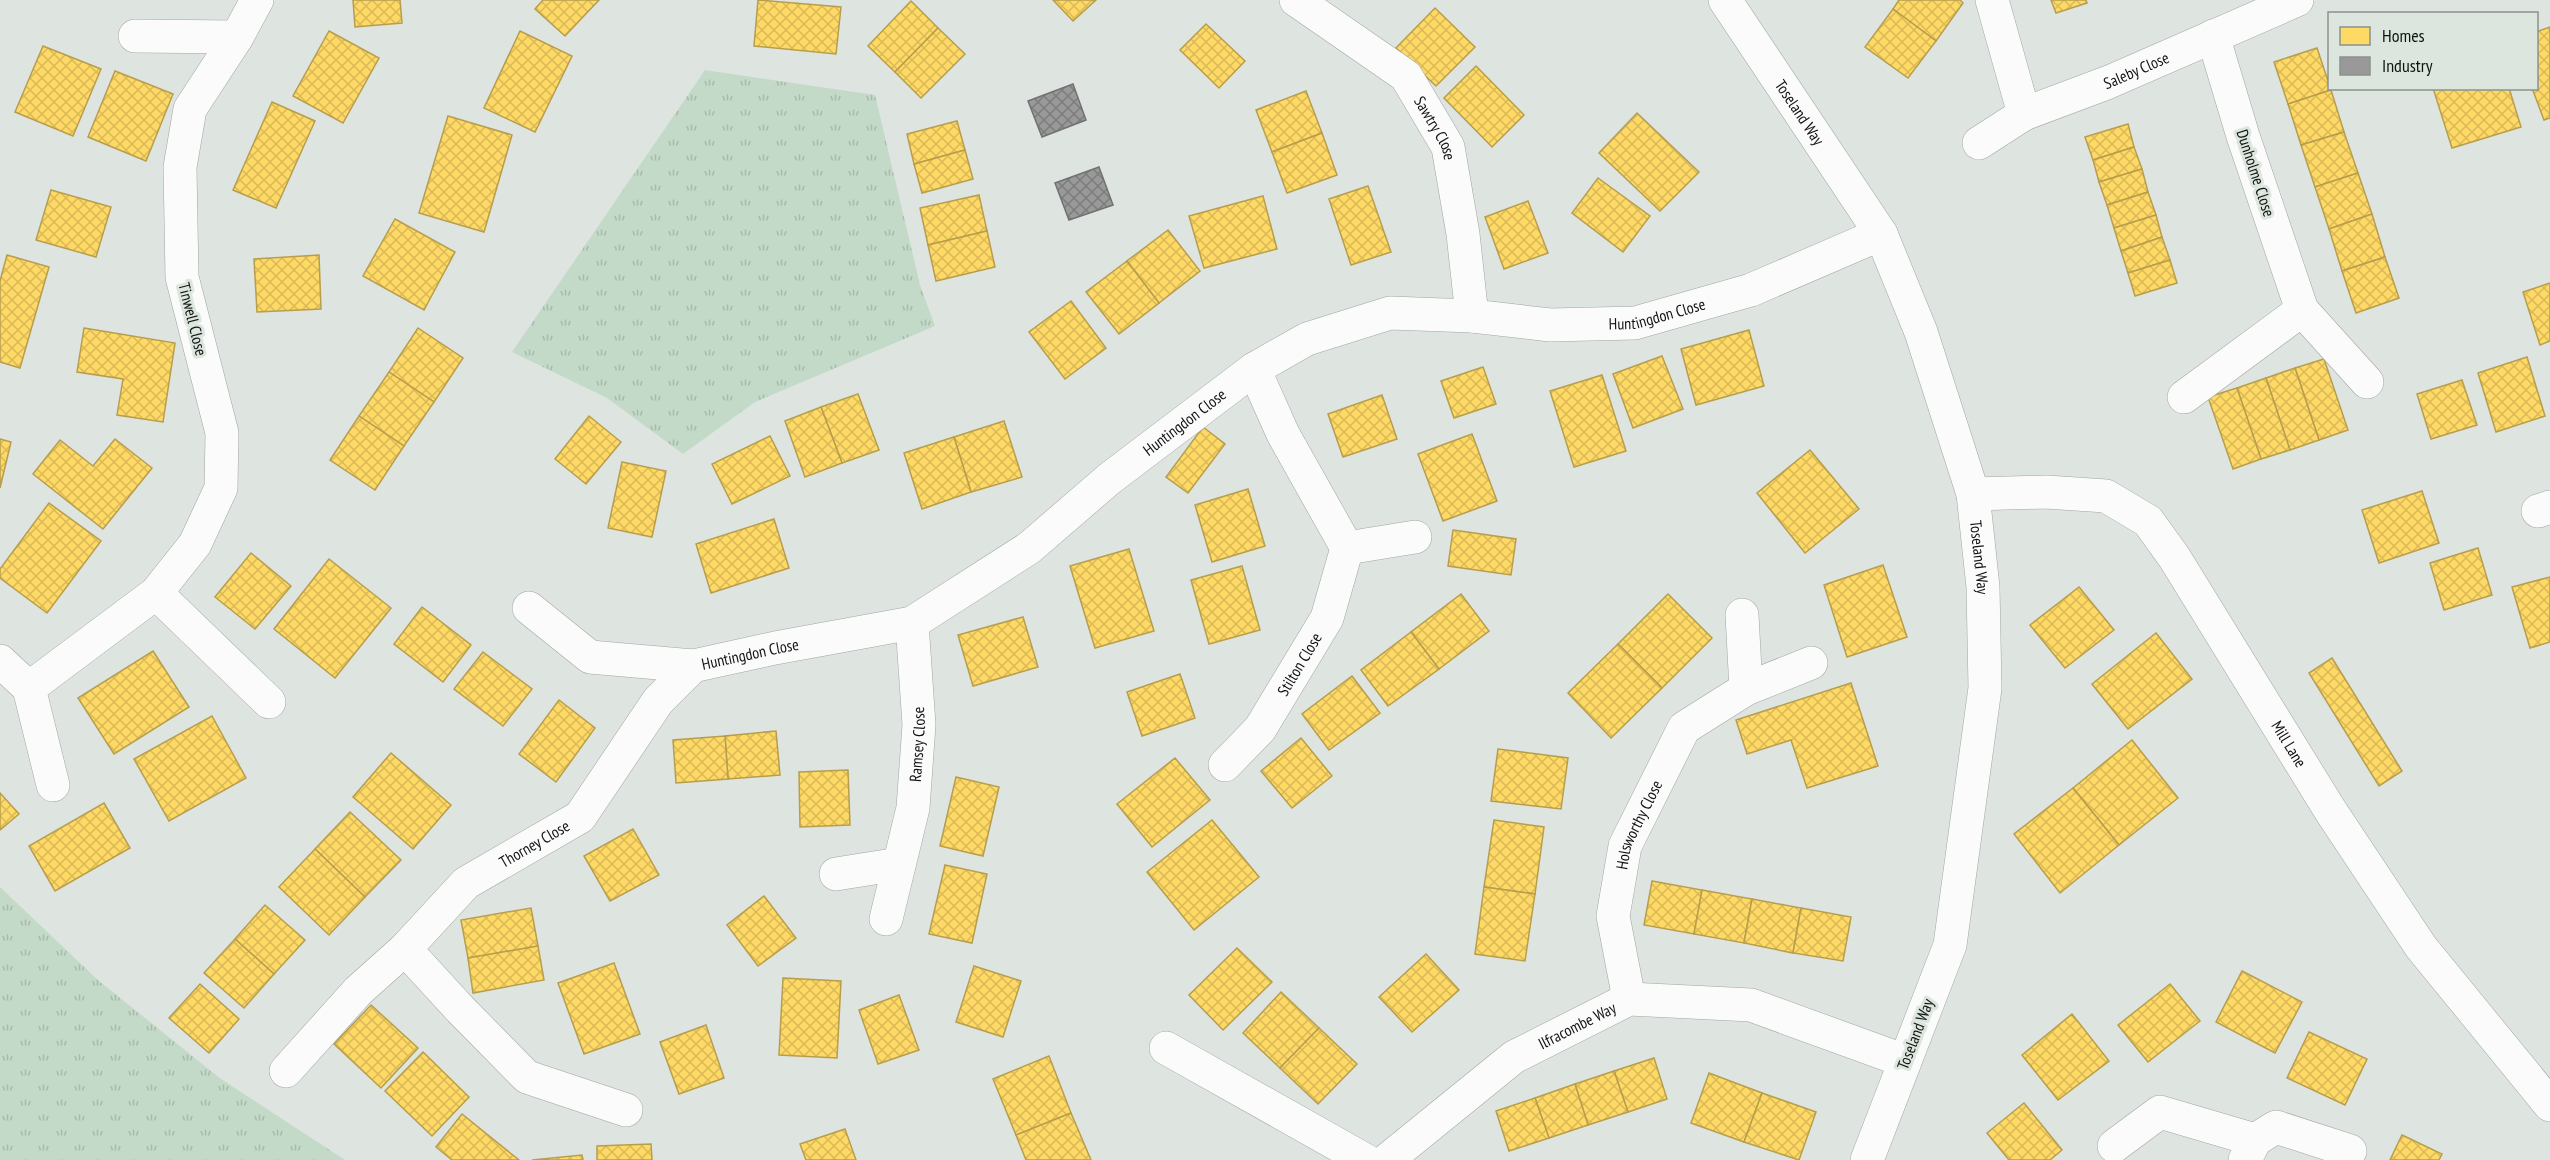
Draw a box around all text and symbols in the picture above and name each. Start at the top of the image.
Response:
legend [2328,12,2538,90]
text: Homes [2382,24,2425,47]
street label: Saleby Close [2101,47,2172,93]
text: Industry [2382,54,2433,77]
street label: Toseland Way [1771,76,1829,149]
street label: Sawtry Close [1410,92,1460,162]
street label: Dunholme Close [2233,127,2279,219]
street label: Tinwell Close [174,280,212,358]
street label: Huntingdon Close [1608,294,1707,334]
street label: Huntingdon Close [1139,384,1230,460]
street label: Toseland Way [1966,519,1993,595]
street label: Stilton Close [1272,629,1326,699]
street label: Huntingdon Close [700,634,800,674]
street label: Ramsey Close [905,706,929,783]
street label: Mill Lane [2267,717,2311,771]
street label: Holsworthy Close [1611,777,1666,871]
street label: Thorney Close [496,815,573,872]
street label: Toseland Way [1892,996,1938,1072]
street label: Ilfracombe Way [1535,997,1619,1053]

